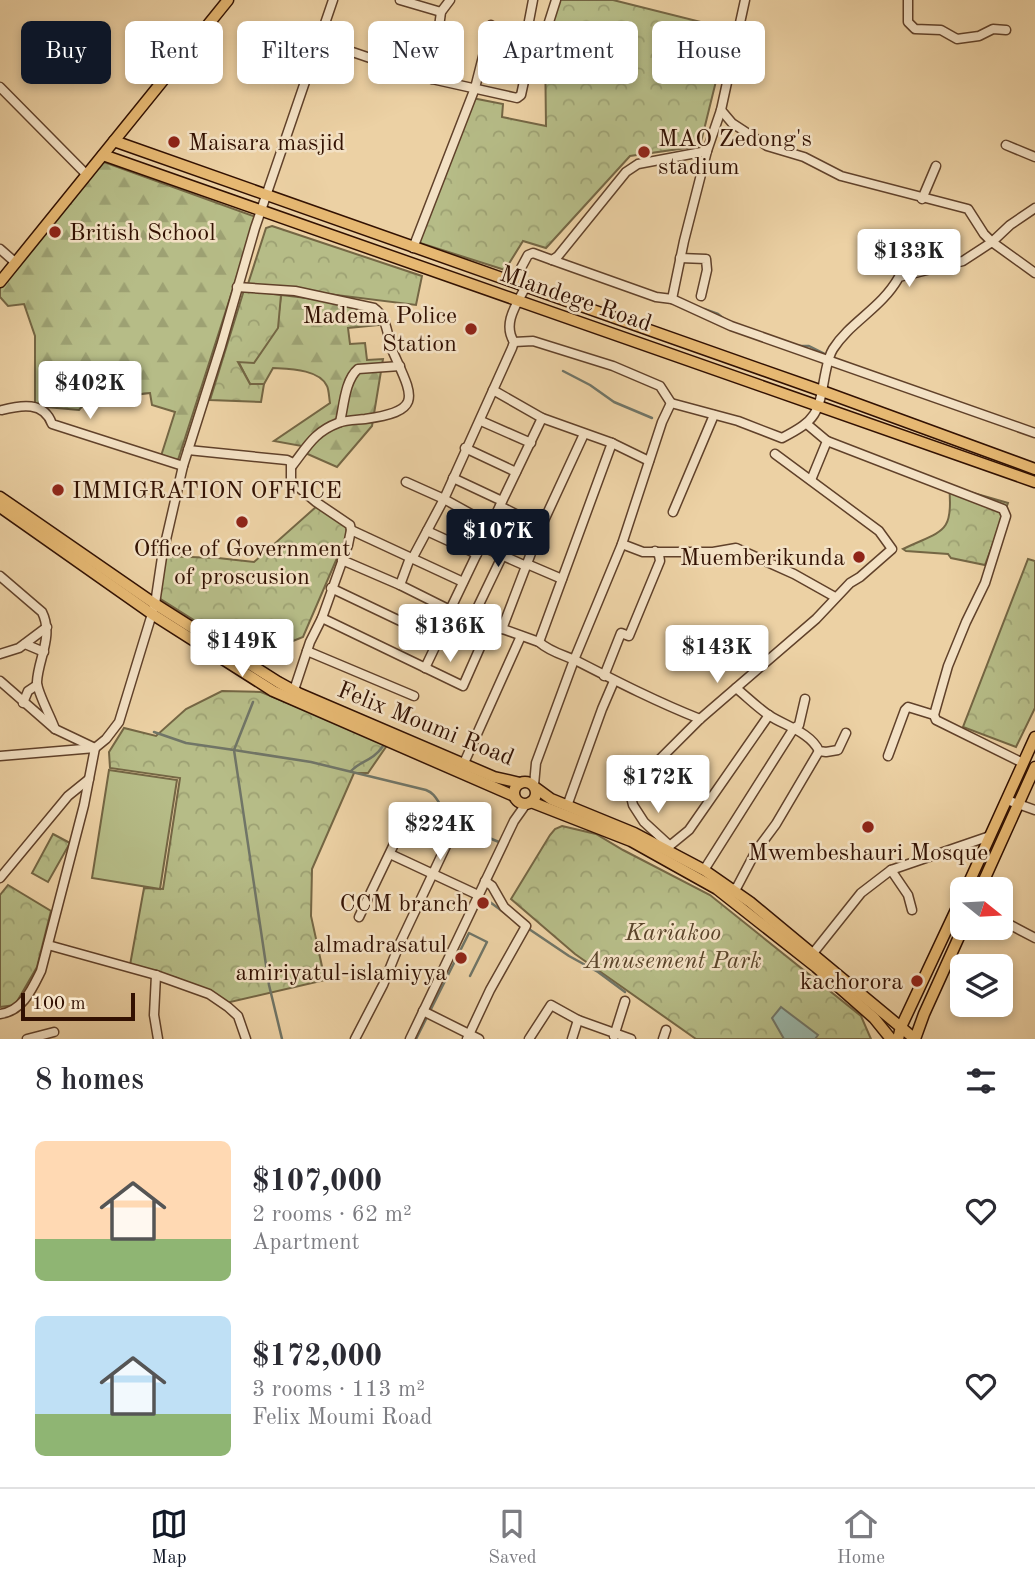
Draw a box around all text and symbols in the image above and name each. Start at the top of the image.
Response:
chip: Buy [21,21,111,84]
chip: Rent [125,21,223,84]
chip: Filters [237,21,354,84]
chip: New [368,21,464,84]
chip: Apartment [478,21,638,84]
chip: House [652,21,765,84]
place label: MAO Zedong's stadium [658,128,812,180]
place label: Maisara masjid [188,132,345,156]
marker: Maisara masjid [166,134,182,150]
marker: MAO Zedong's stadium [636,144,652,160]
place label: British School [69,222,216,246]
marker: British School [47,224,63,240]
pin: $133K [860,230,958,289]
text: $133K [873,240,945,263]
street label: Mlandege Road [496,263,655,337]
place label: Madema Police Station [302,305,457,357]
marker: Madema Police Station [463,321,479,337]
pin: $402K [41,362,139,421]
text: $402K [54,372,126,395]
place label: IMMIGRATION OFFICE [72,480,342,504]
marker: IMMIGRATION OFFICE [50,482,66,498]
pin: $107K [449,510,547,569]
marker: Office of Government of proscusion [234,514,250,530]
text: $107K [462,520,534,543]
place label: Office of Government of proscusion [133,538,351,590]
place label: Muemberikunda [680,547,845,571]
marker: Muemberikunda [851,549,867,565]
pin: $136K [401,604,499,664]
text: $136K [414,615,486,638]
pin: $149K [193,620,291,679]
pin: $143K [668,626,766,685]
text: $149K [206,630,278,653]
text: $143K [681,636,753,659]
street label: Felix Moumi Road [333,678,517,771]
pin: $172K [609,756,707,815]
text: $172K [622,766,694,789]
pin: $224K [391,802,489,862]
text: $224K [404,813,476,836]
marker: Mwembeshauri Mosque [860,819,876,835]
place label: Mwembeshauri Mosque [748,842,988,866]
north arrow [950,877,1013,940]
map controls [950,877,1013,1017]
place label: CCM branch [340,893,469,917]
marker: CCM branch [475,895,491,911]
park label: Kariakoo Amusement Park [582,922,762,974]
place label: almadrasatul amiriyatul-islamiyya [236,934,447,986]
marker: almadrasatul amiriyatul-islamiyya [453,950,469,966]
button: layers [950,954,1013,1017]
place label: kachorora [800,971,903,995]
marker: kachorora [909,973,925,989]
scale bar [21,990,135,1022]
text: 100 m [32,995,85,1014]
icon: filters [962,1062,1000,1100]
text: 8 homes [35,1066,144,1096]
text: $107,000 [252,1167,382,1197]
icon: home [91,1169,175,1253]
icon: heart [962,1192,1000,1230]
text: 2 rooms · 62 m² [252,1203,412,1226]
text: Apartment [252,1231,360,1254]
text: $172,000 [252,1342,382,1372]
icon: home [91,1344,175,1428]
icon: heart [962,1367,1000,1405]
text: 3 rooms · 113 m² [252,1378,425,1401]
text: Felix Moumi Road [252,1406,432,1429]
tab: Map [150,1505,188,1570]
tab: Saved [488,1505,537,1570]
tab: Home [837,1505,885,1570]

